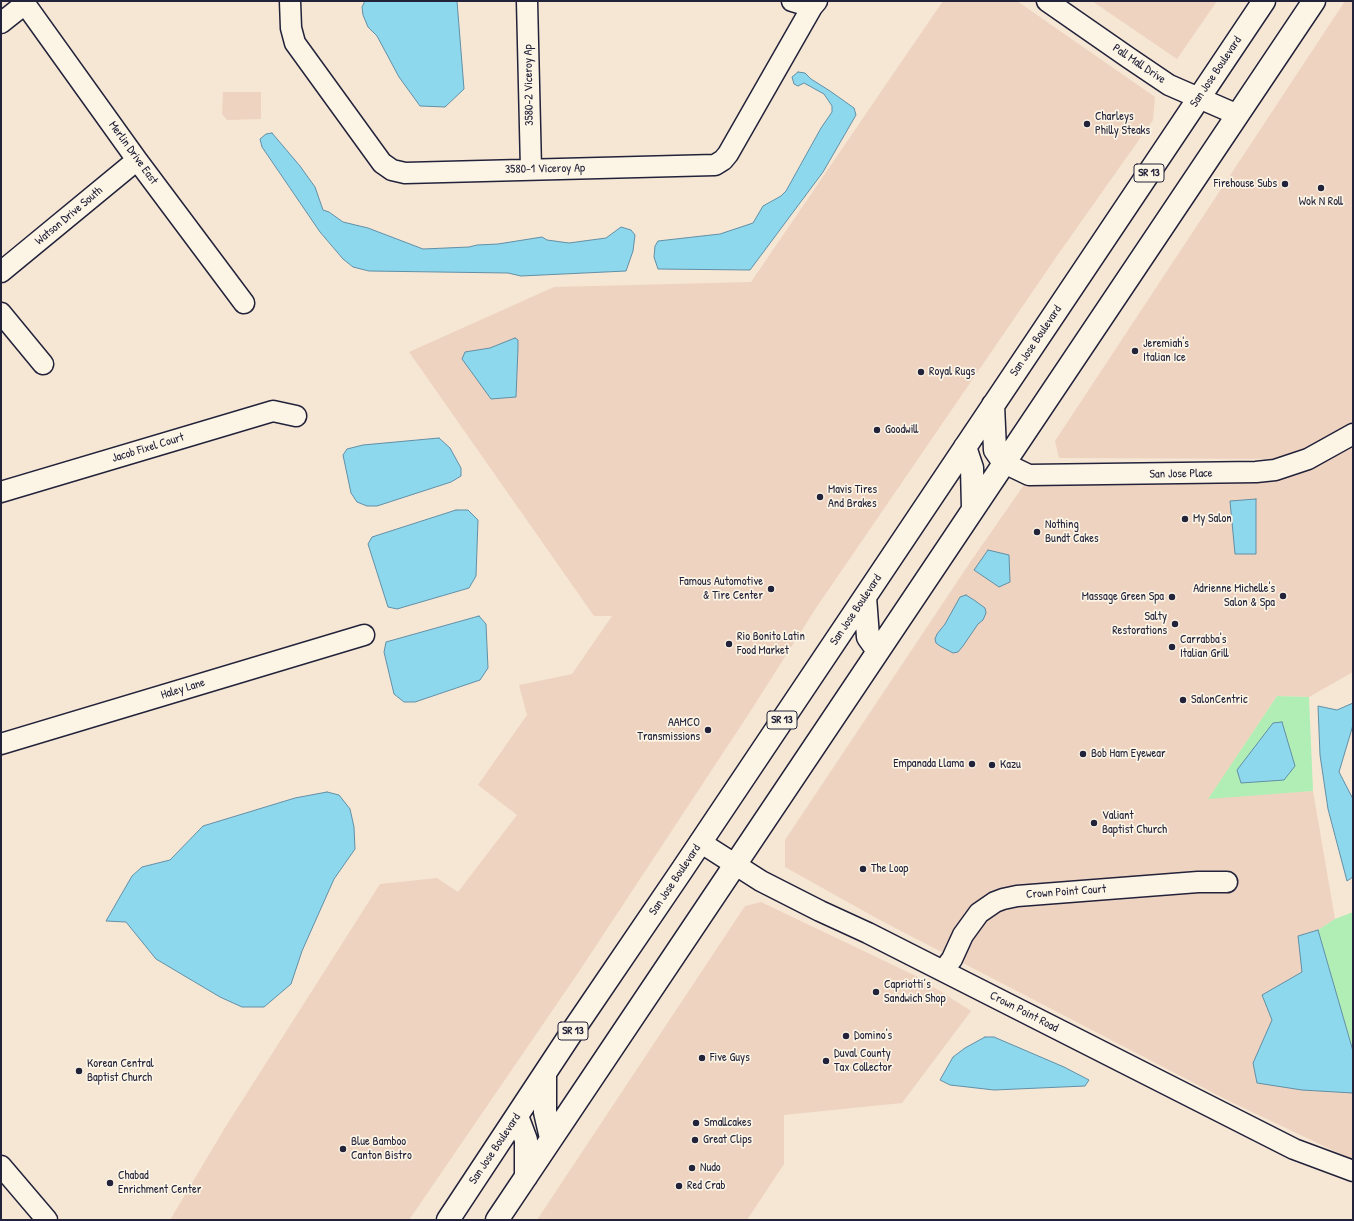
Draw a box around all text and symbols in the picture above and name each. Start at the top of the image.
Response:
street label: San Jose Boulevard [1187,34,1245,110]
street label: Pall Mall Drive [1110,41,1168,87]
street label: 3580-2 Viceroy Ap [521,44,537,126]
place label: Charleys Philly Steaks [1095,110,1150,138]
street label: Merlin Drive East [105,119,161,187]
marker: Charleys Philly Steaks [1082,119,1092,129]
street label: 3580-1 Viceroy Ap [505,161,585,177]
road number: SR 13 [1134,164,1164,182]
place label: Firehouse Subs [1214,177,1277,191]
marker: Firehouse Subs [1280,179,1290,189]
marker: Wok N Roll [1316,183,1326,193]
street label: Watson Drive South [32,184,106,248]
place label: Wok N Roll [1299,195,1343,209]
street label: San Jose Boulevard [1007,303,1065,379]
place label: Jeremiah's Italian Ice [1143,337,1189,365]
marker: Jeremiah's Italian Ice [1130,346,1140,356]
place label: Royal Rugs [929,365,975,379]
marker: Royal Rugs [916,367,926,377]
place label: Goodwill [885,423,919,437]
marker: Goodwill [872,425,882,435]
street label: Jacob Fixel Court [110,430,186,466]
street label: San Jose Place [1149,466,1213,482]
place label: Mavis Tires And Brakes [828,483,877,511]
marker: Mavis Tires And Brakes [815,492,825,502]
place label: My Salon [1193,512,1232,526]
marker: My Salon [1180,514,1190,524]
place label: Nothing Bundt Cakes [1045,518,1099,546]
marker: Nothing Bundt Cakes [1032,527,1042,537]
street label: San Jose Boulevard [827,572,885,648]
place label: Famous Automotive & Tire Center [680,575,763,603]
place label: Adrienne Michelle's Salon & Spa [1193,582,1275,610]
marker: Famous Automotive & Tire Center [766,584,776,594]
place label: Massage Green Spa [1082,590,1164,604]
marker: Adrienne Michelle's Salon & Spa [1278,591,1288,601]
marker: Massage Green Spa [1167,592,1177,602]
place label: Salty Restorations [1112,610,1167,638]
marker: Salty Restorations [1170,619,1180,629]
place label: Rio Bonito Latin Food Market [737,630,805,658]
place label: Carrabba's Italian Grill [1180,633,1229,661]
marker: Rio Bonito Latin Food Market [724,639,734,649]
marker: Carrabba's Italian Grill [1167,642,1177,652]
street label: Haley Lane [159,675,207,703]
place label: SalonCentric [1191,693,1248,707]
marker: SalonCentric [1178,695,1188,705]
road number: SR 13 [767,711,797,729]
place label: AAMCO Transmissions [637,716,700,744]
marker: AAMCO Transmissions [703,725,713,735]
place label: Bob Ham Eyewear [1091,747,1166,761]
marker: Bob Ham Eyewear [1078,749,1088,759]
place label: Empanada Llama [893,757,964,771]
place label: Kazu [1000,758,1021,772]
marker: Empanada Llama [967,759,977,769]
marker: Kazu [987,760,997,770]
place label: Valiant Baptist Church [1102,809,1167,837]
marker: Valiant Baptist Church [1089,818,1099,828]
street label: San Jose Boulevard [646,842,704,918]
place label: The Loop [871,862,908,876]
marker: The Loop [858,864,868,874]
street label: Crown Point Court [1025,882,1107,902]
place label: Capriotti’s Sandwich Shop [884,978,946,1006]
marker: Capriotti’s Sandwich Shop [871,987,881,997]
street label: Crown Point Road [987,989,1061,1035]
road number: SR 13 [558,1022,588,1040]
place label: Domino's [854,1029,892,1043]
marker: Domino's [841,1031,851,1041]
place label: Duval County Tax Collector [834,1047,892,1075]
place label: Five Guys [710,1051,750,1065]
marker: Five Guys [697,1053,707,1063]
marker: Duval County Tax Collector [821,1056,831,1066]
place label: Korean Central Baptist Church [87,1057,154,1085]
marker: Korean Central Baptist Church [74,1066,84,1076]
street label: San Jose Boulevard [466,1111,524,1187]
place label: Smallcakes [704,1116,751,1130]
marker: Smallcakes [691,1118,701,1128]
place label: Great Clips [703,1133,752,1147]
place label: Blue Bamboo Canton Bistro [351,1135,412,1163]
marker: Great Clips [690,1135,700,1145]
marker: Blue Bamboo Canton Bistro [338,1144,348,1154]
place label: Nudo [700,1161,721,1175]
marker: Nudo [687,1163,697,1173]
place label: Chabad Enrichment Center [118,1169,201,1197]
marker: Chabad Enrichment Center [105,1178,115,1188]
place label: Red Crab [687,1179,726,1193]
marker: Red Crab [674,1181,684,1191]

